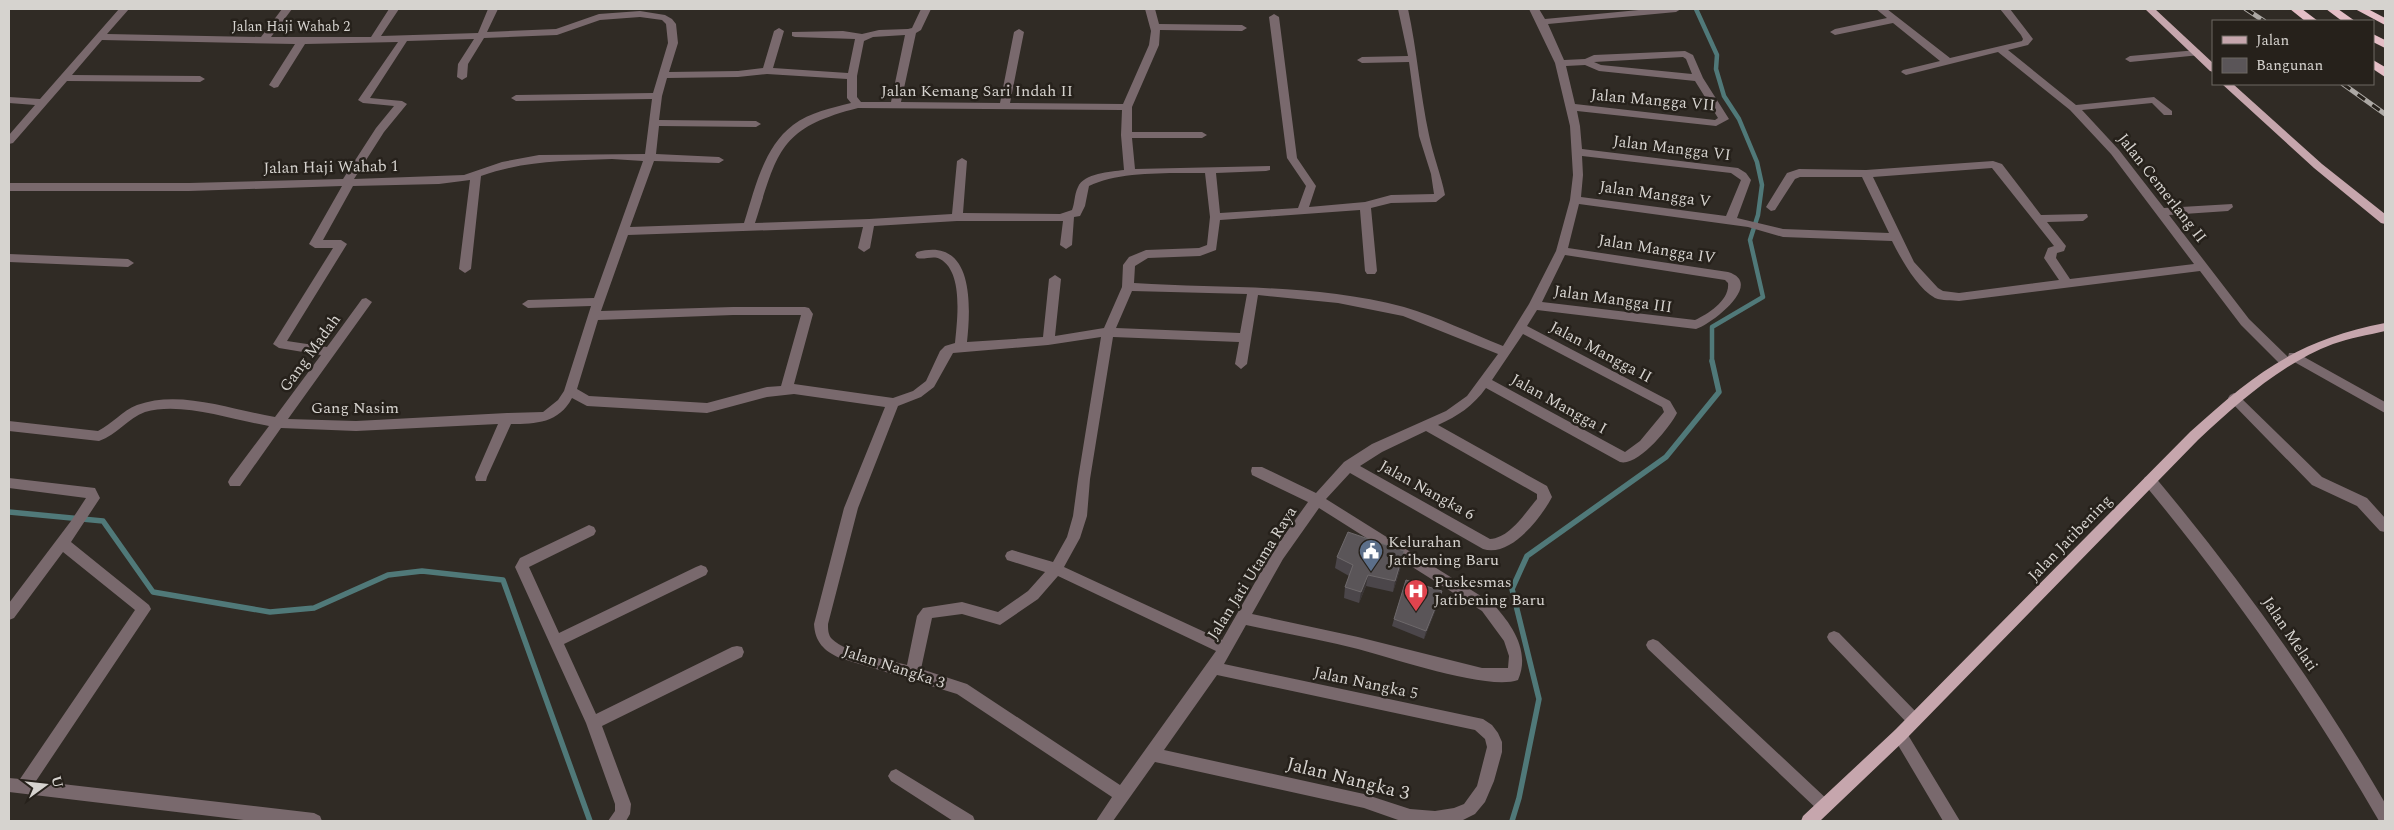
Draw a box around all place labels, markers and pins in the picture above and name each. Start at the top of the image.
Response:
place label: Kelurahan Jatibening Baru [1388,530,1499,572]
public building icon: Kelurahan Jatibening Baru [1358,538,1384,572]
place label: Puskesmas Jatibening Baru [1434,570,1545,612]
hospital icon: Puskesmas Jatibening Baru [1403,578,1429,612]

